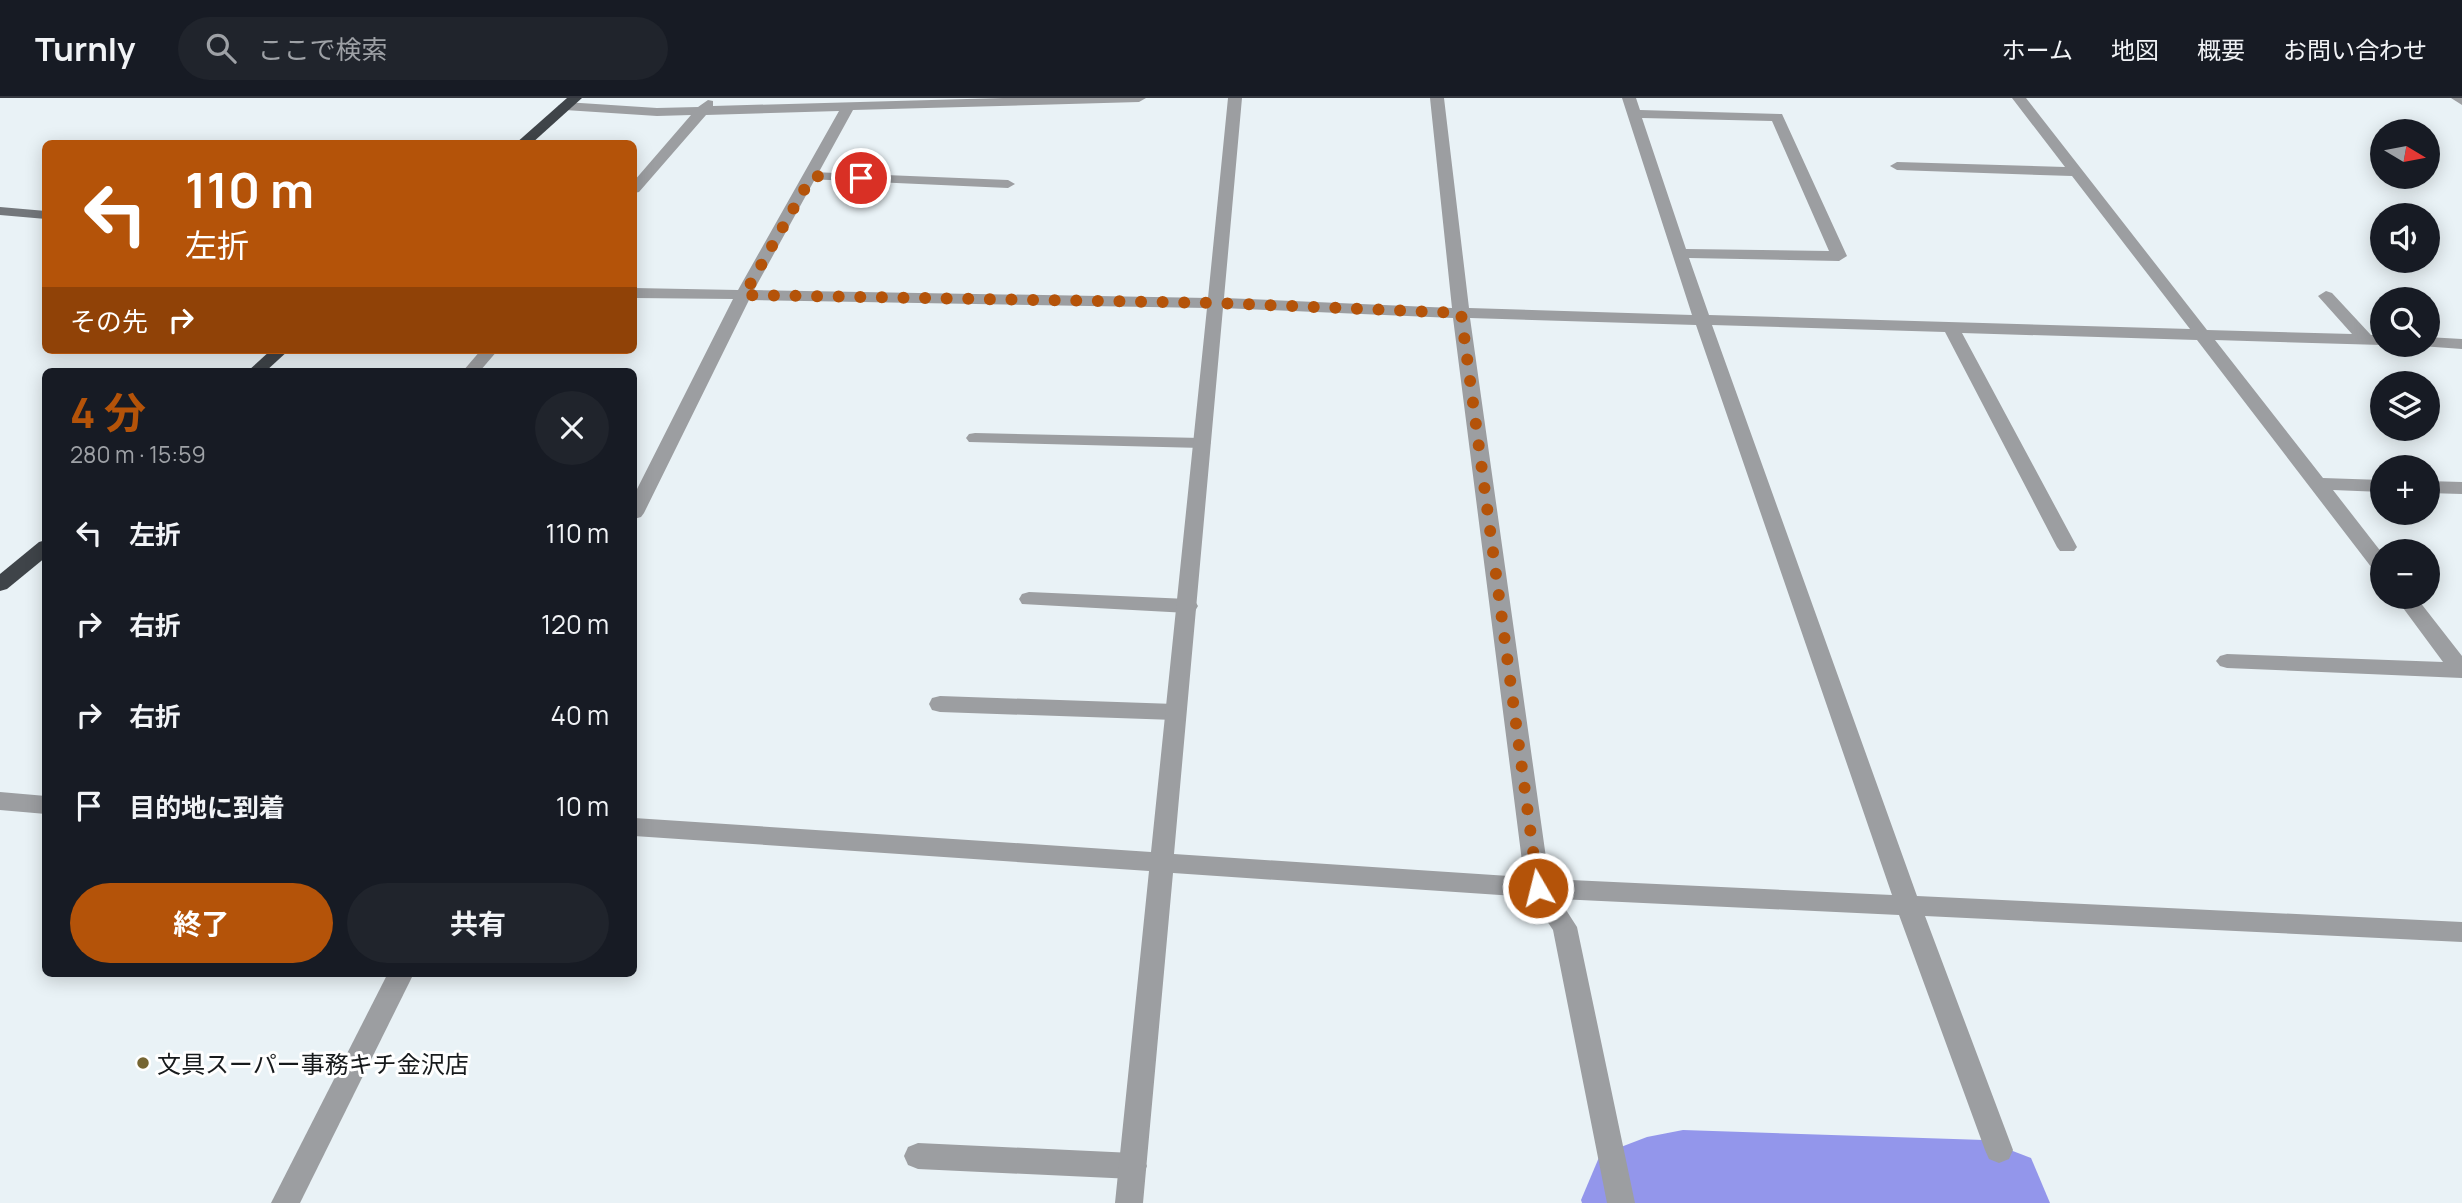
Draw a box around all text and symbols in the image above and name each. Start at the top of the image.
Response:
search box [178,17,668,80]
text: Turnly [35,26,136,71]
icon: search [202,29,240,67]
text: ここで検索 [258,31,388,67]
text: ホーム [2002,33,2073,66]
text: 地図 [2111,33,2159,66]
text: 概要 [2197,33,2245,66]
text: お問い合わせ [2283,33,2427,66]
north arrow [2370,119,2440,189]
map controls [2370,119,2440,609]
pin [831,148,891,208]
text: 110 m [185,156,314,223]
icon: arrive [842,159,880,197]
icon: left [70,168,161,259]
button: sound [2370,203,2440,273]
text: 左折 [185,223,249,267]
button: search [2370,287,2440,357]
icon: right [162,301,200,339]
text: その先 [70,303,148,339]
button: layers [2370,371,2440,441]
text: 4 分 [70,383,146,441]
button: close [535,391,609,465]
text: 280 m · 15:59 [70,438,206,470]
button: + [2370,455,2440,525]
icon: left [70,514,108,552]
text: 110 m [546,515,609,551]
text: 左折 [129,516,181,552]
button: − [2370,539,2440,609]
icon: right [70,605,108,643]
text: 120 m [541,606,609,642]
text: 右折 [129,607,181,643]
icon: right [70,696,108,734]
text: 40 m [551,697,609,733]
text: 右折 [129,698,181,734]
icon: arrive [70,787,108,825]
text: 10 m [556,788,609,824]
text: 目的地に到着 [129,789,285,825]
position arrow [1501,851,1575,925]
button: 終了 [70,883,333,963]
button: 共有 [347,883,609,963]
place label: 文具スーパー事務キチ金沢店 [157,1047,469,1080]
marker: 文具スーパー事務キチ金沢店 [135,1055,151,1071]

